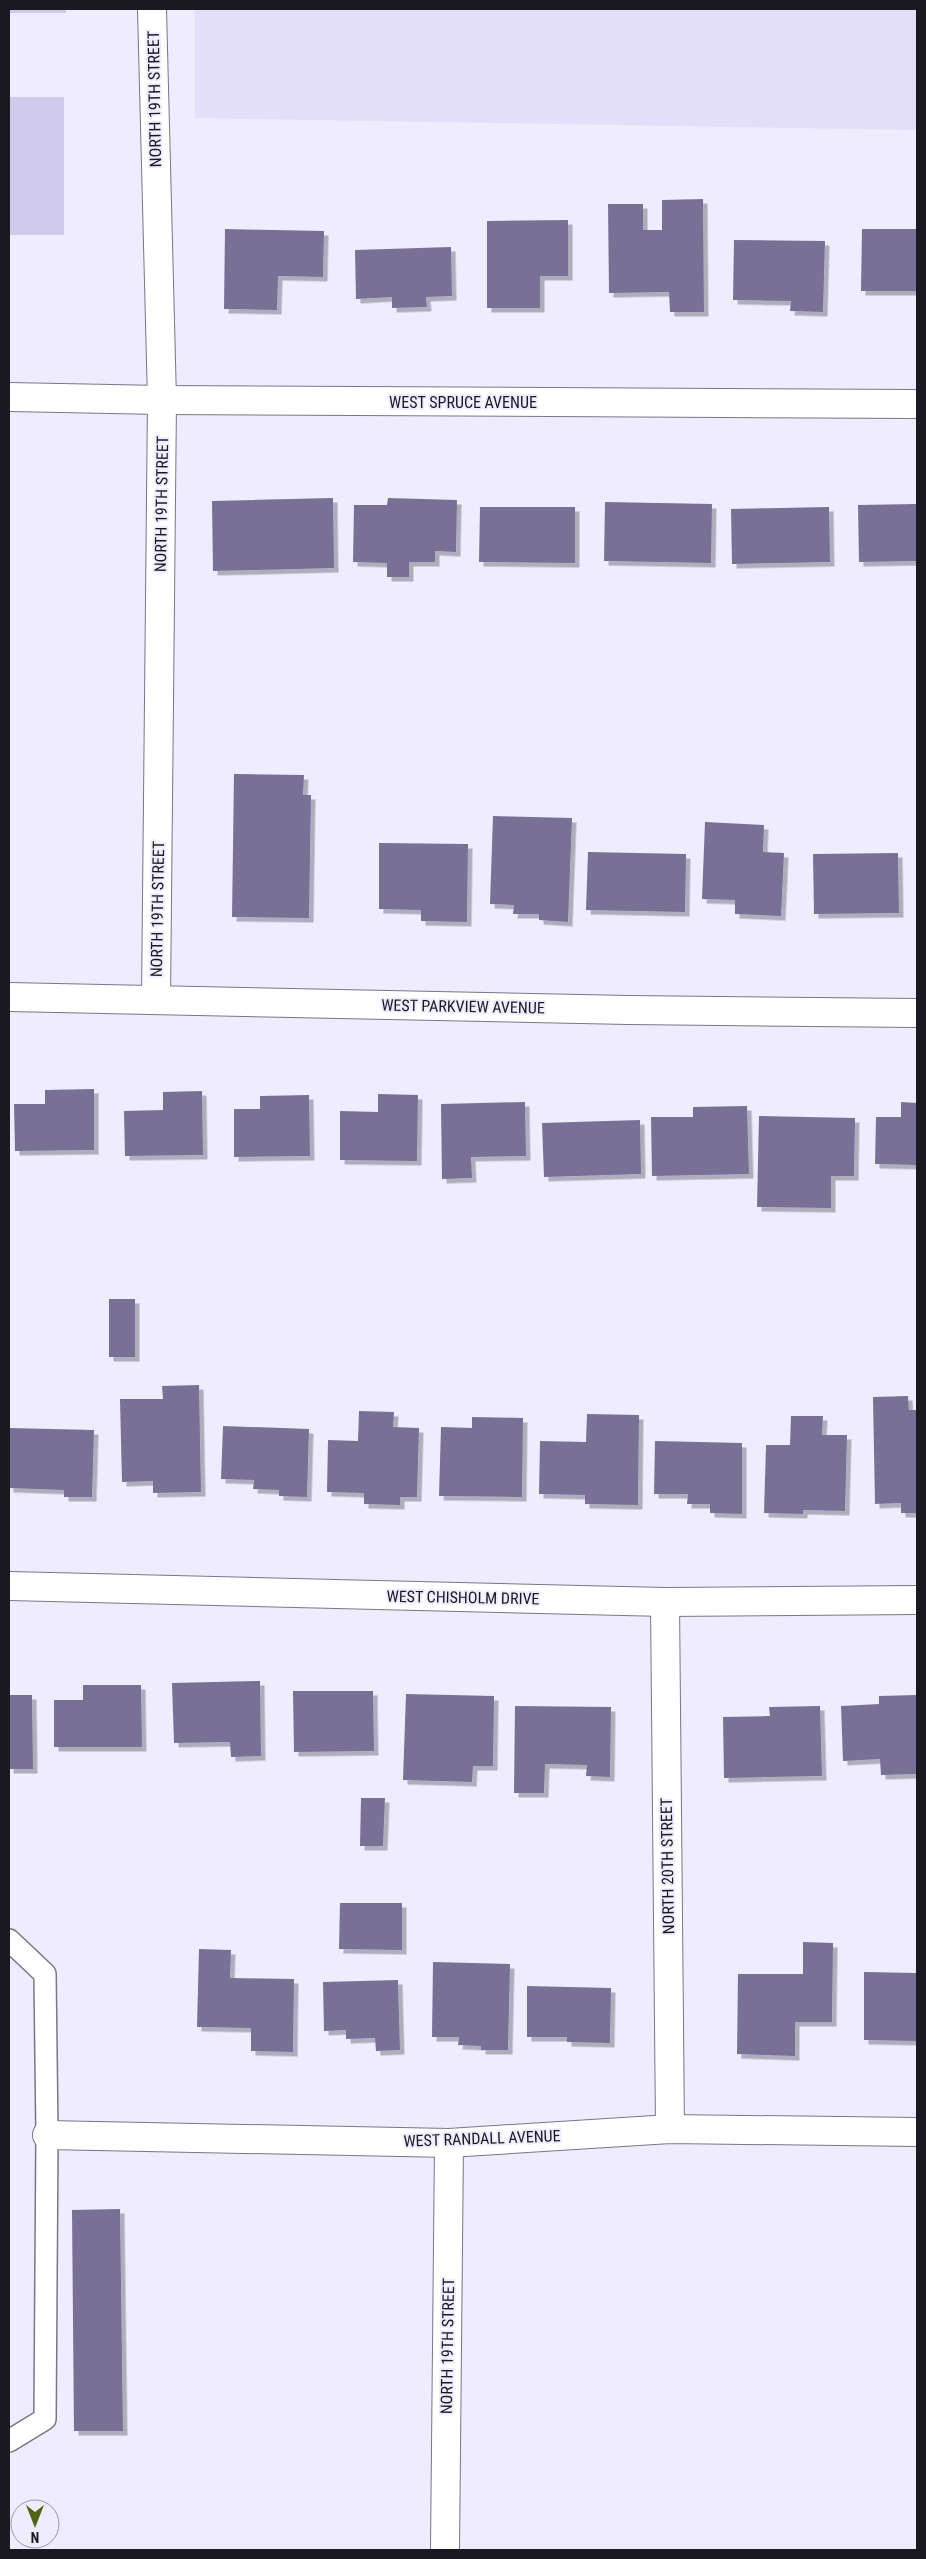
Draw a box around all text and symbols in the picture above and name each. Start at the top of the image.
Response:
street label: NORTH 19TH STREET [144,31,165,167]
street label: WEST SPRUCE AVENUE [389,393,537,412]
street label: NORTH 19TH STREET [151,436,172,572]
street label: NORTH 19TH STREET [147,841,168,977]
street label: WEST PARKVIEW AVENUE [381,996,545,1017]
street label: WEST CHISHOLM DRIVE [386,1587,540,1608]
street label: NORTH 20TH STREET [657,1798,678,1934]
street label: WEST RANDALL AVENUE [403,2126,561,2151]
street label: NORTH 19TH STREET [437,2278,458,2414]
north arrow [10,2499,60,2549]
text: N [31,2529,39,2545]

